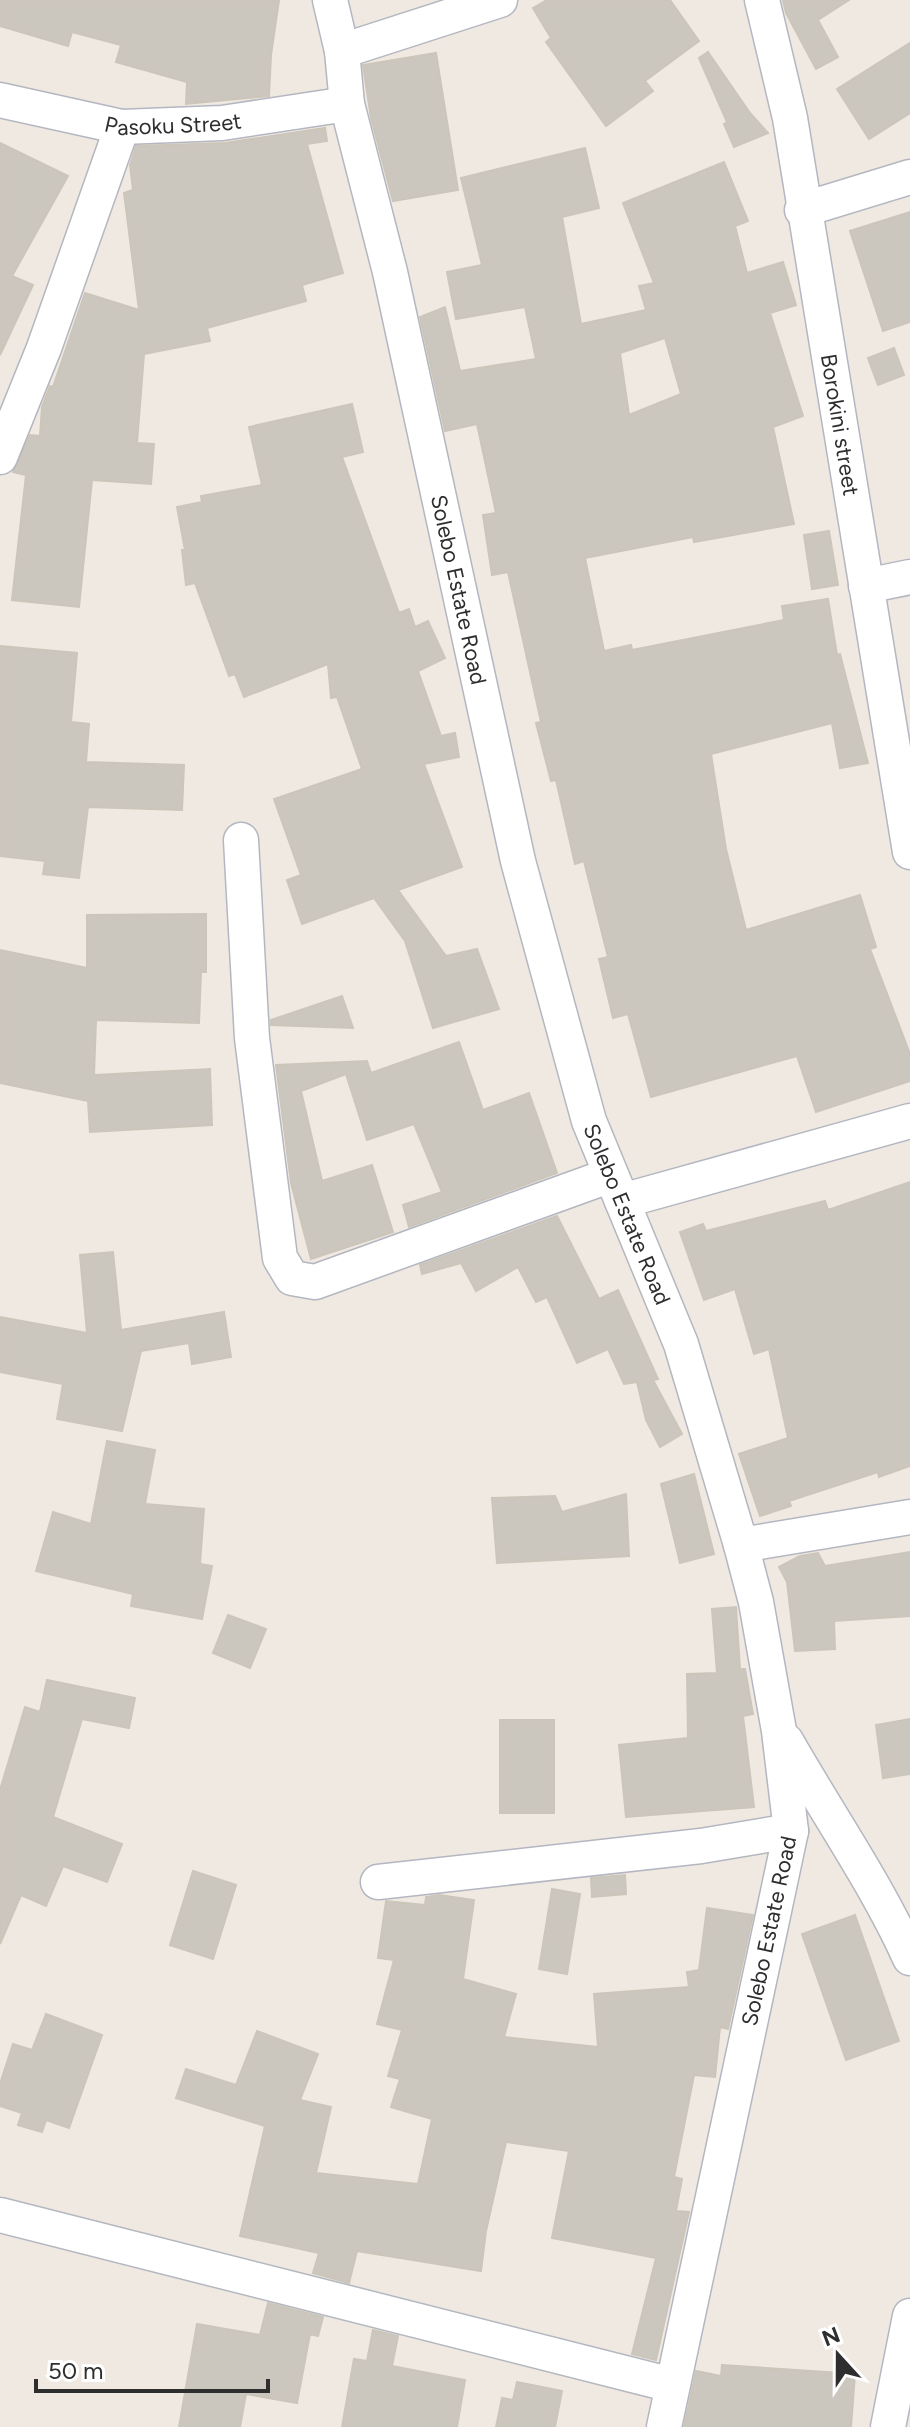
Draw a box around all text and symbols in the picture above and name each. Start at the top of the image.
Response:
street label: Pasoku Street [102,107,243,141]
street label: Borokini street [815,352,865,498]
street label: Solebo Estate Road [425,492,493,687]
street label: Solebo Estate Road [578,1120,677,1309]
street label: Solebo Estate Road [736,1834,802,2028]
north arrow [798,2315,878,2395]
text: N [818,2321,844,2352]
scale bar [36,2343,268,2393]
text: 50 m [48,2356,104,2385]

